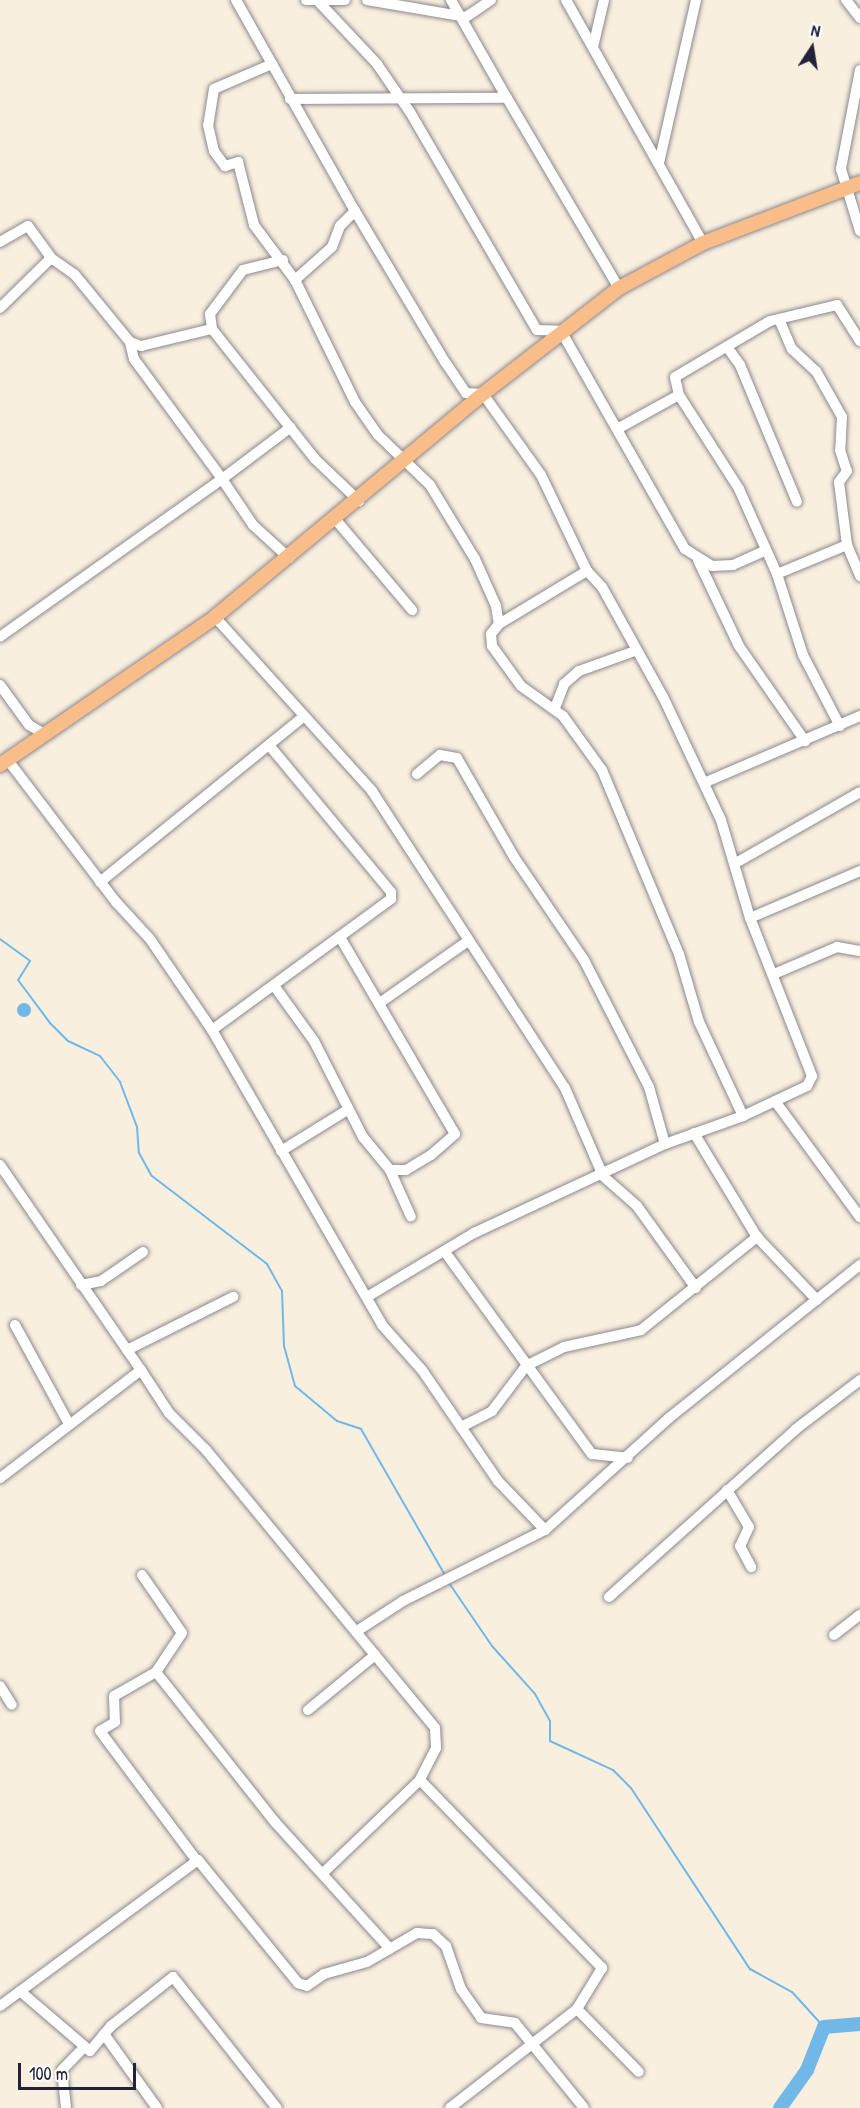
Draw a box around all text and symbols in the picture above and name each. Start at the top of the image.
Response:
north arrow [782,18,842,78]
text: N [809,19,822,42]
scale bar [21,2051,140,2089]
text: 100 m [29,2061,68,2086]

